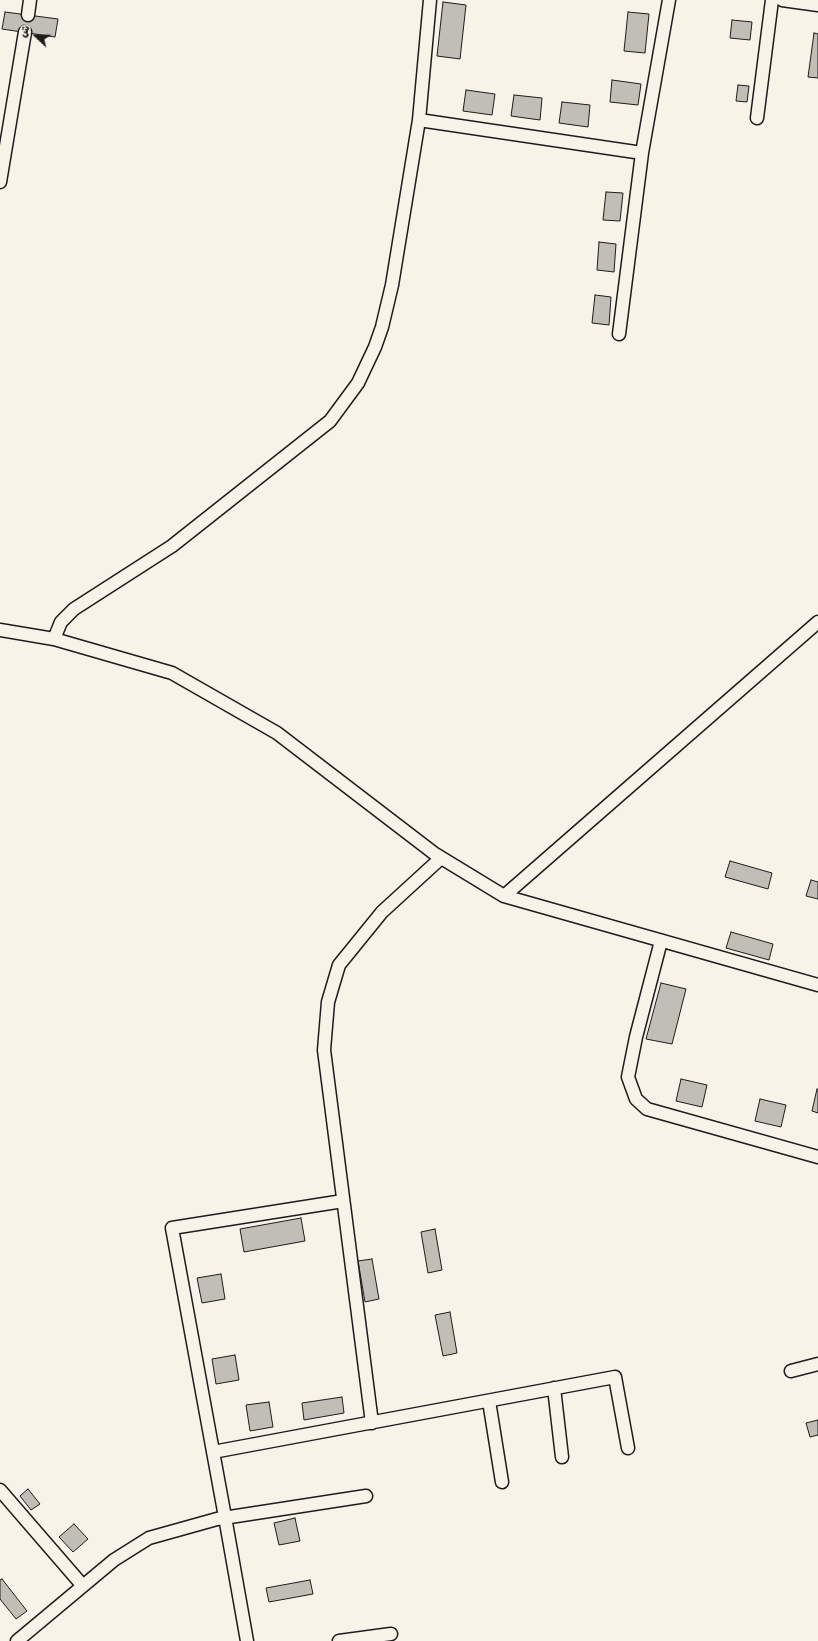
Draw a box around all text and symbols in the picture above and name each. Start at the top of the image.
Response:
north arrow [16,16,56,56]
text: ش [14,23,35,40]

